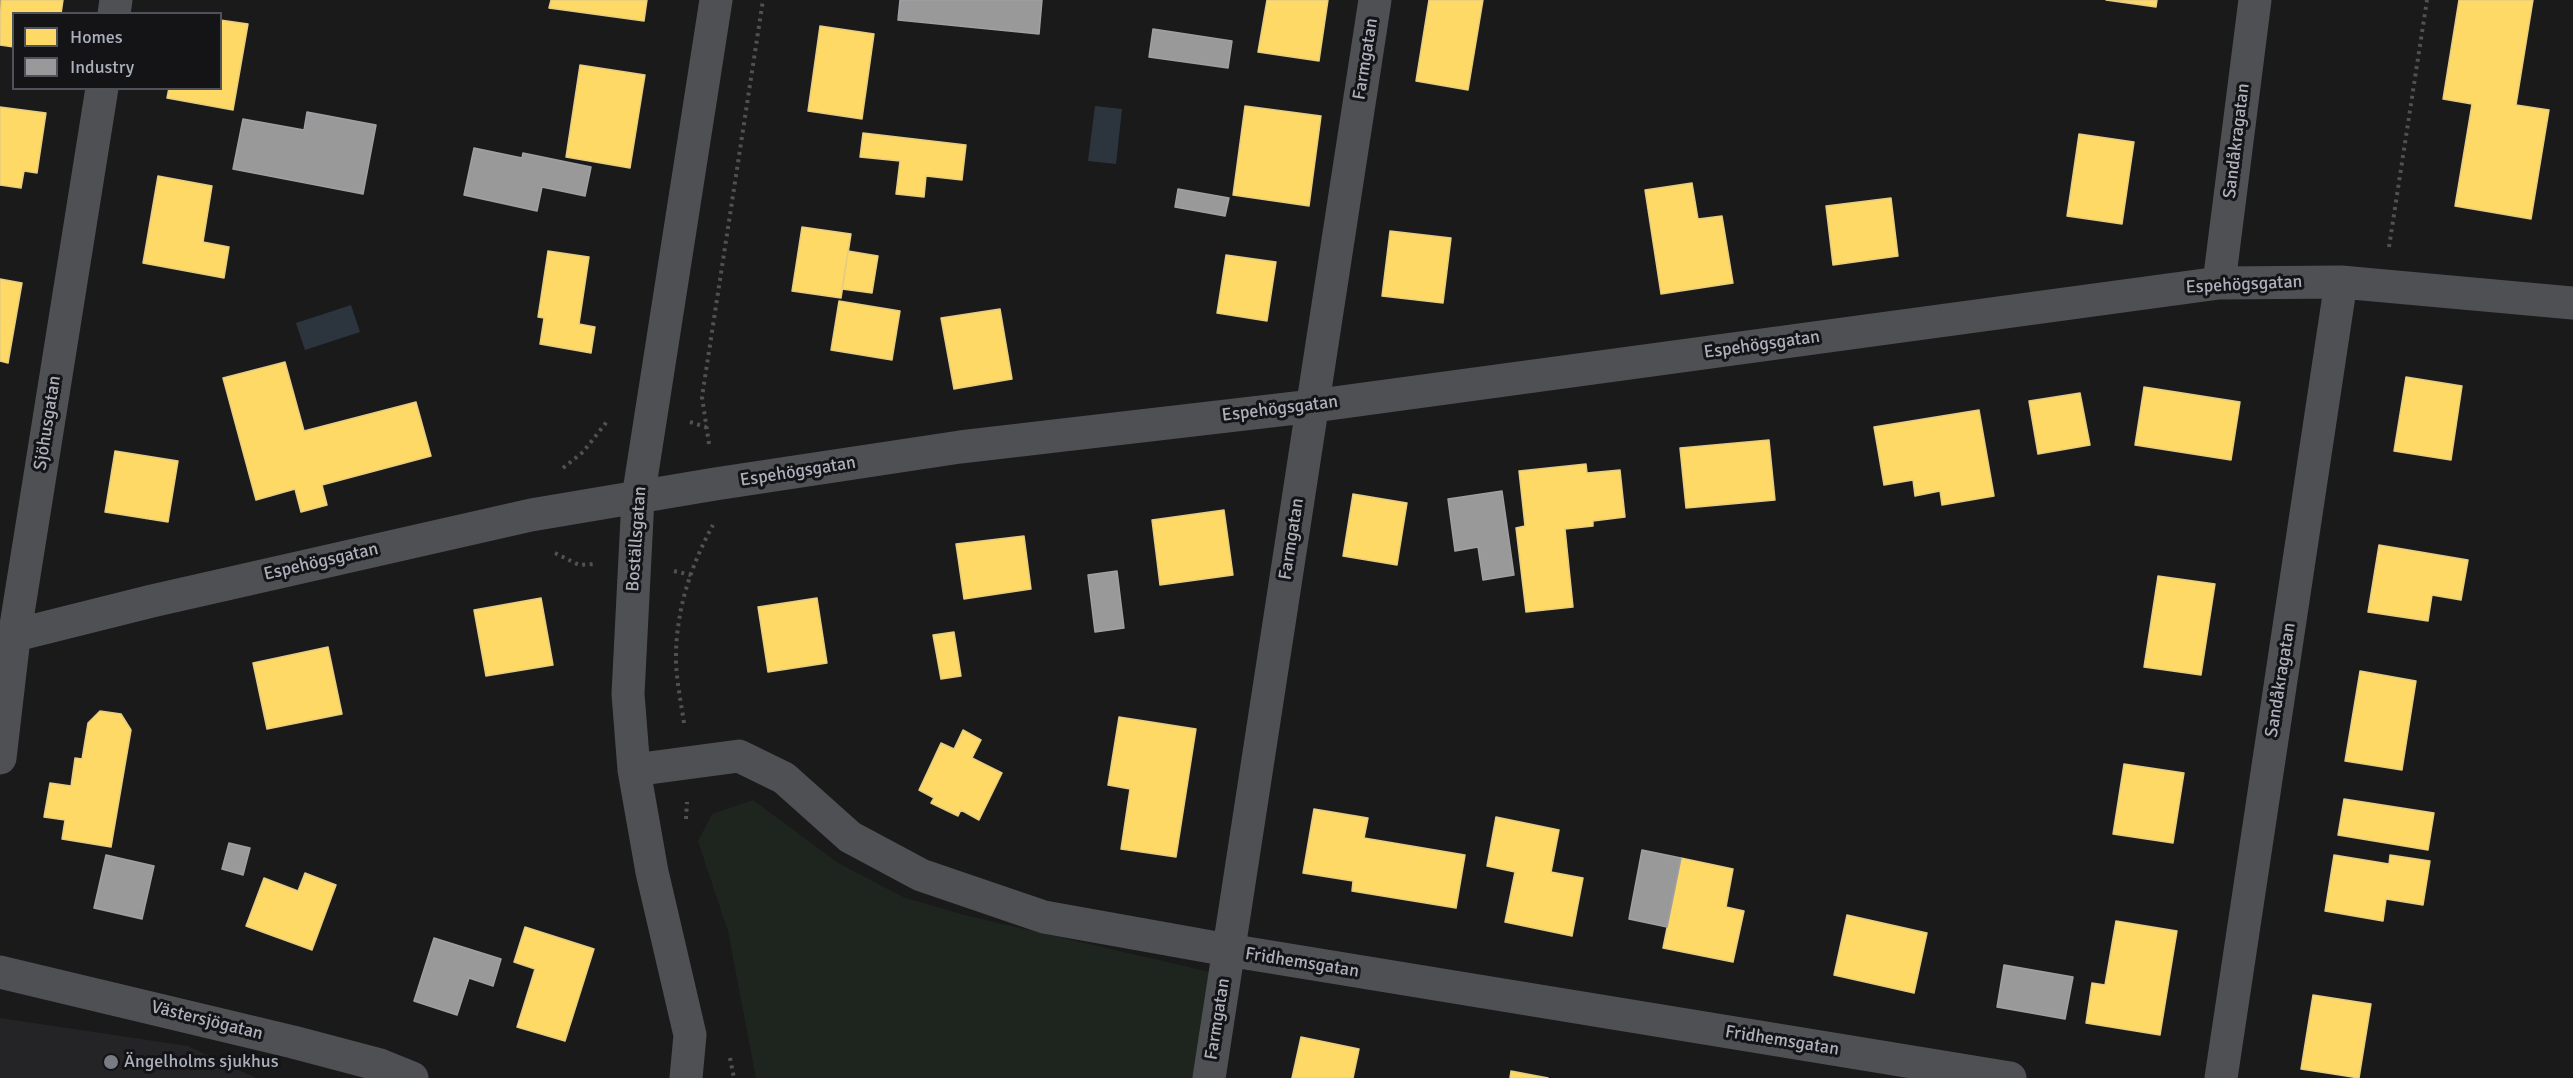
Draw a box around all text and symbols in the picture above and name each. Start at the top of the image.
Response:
legend [12,12,222,90]
street label: Farmgatan [1349,17,1383,101]
text: Homes [70,26,123,48]
text: Industry [70,56,134,78]
street label: Sandåkragatan [2219,82,2255,200]
street label: Espehögsgatan [2185,271,2303,299]
street label: Espehögsgatan [1703,326,1821,364]
street label: Sjöhusgatan [30,374,66,472]
street label: Espehögsgatan [1221,391,1339,427]
street label: Espehögsgatan [739,452,857,492]
street label: Boställsgatan [623,486,651,592]
street label: Farmgatan [1275,497,1309,581]
street label: Espehögsgatan [262,538,380,586]
street label: Sandåkragatan [2261,621,2301,739]
street label: Fridhemsgatan [1243,943,1361,983]
street label: Farmgatan [1201,977,1235,1061]
street label: Västersjögatan [149,997,265,1045]
street label: Fridhemsgatan [1723,1021,1841,1061]
place label: Ängelholms sjukhus [124,1051,279,1073]
marker: Ängelholms sjukhus [102,1053,120,1071]

